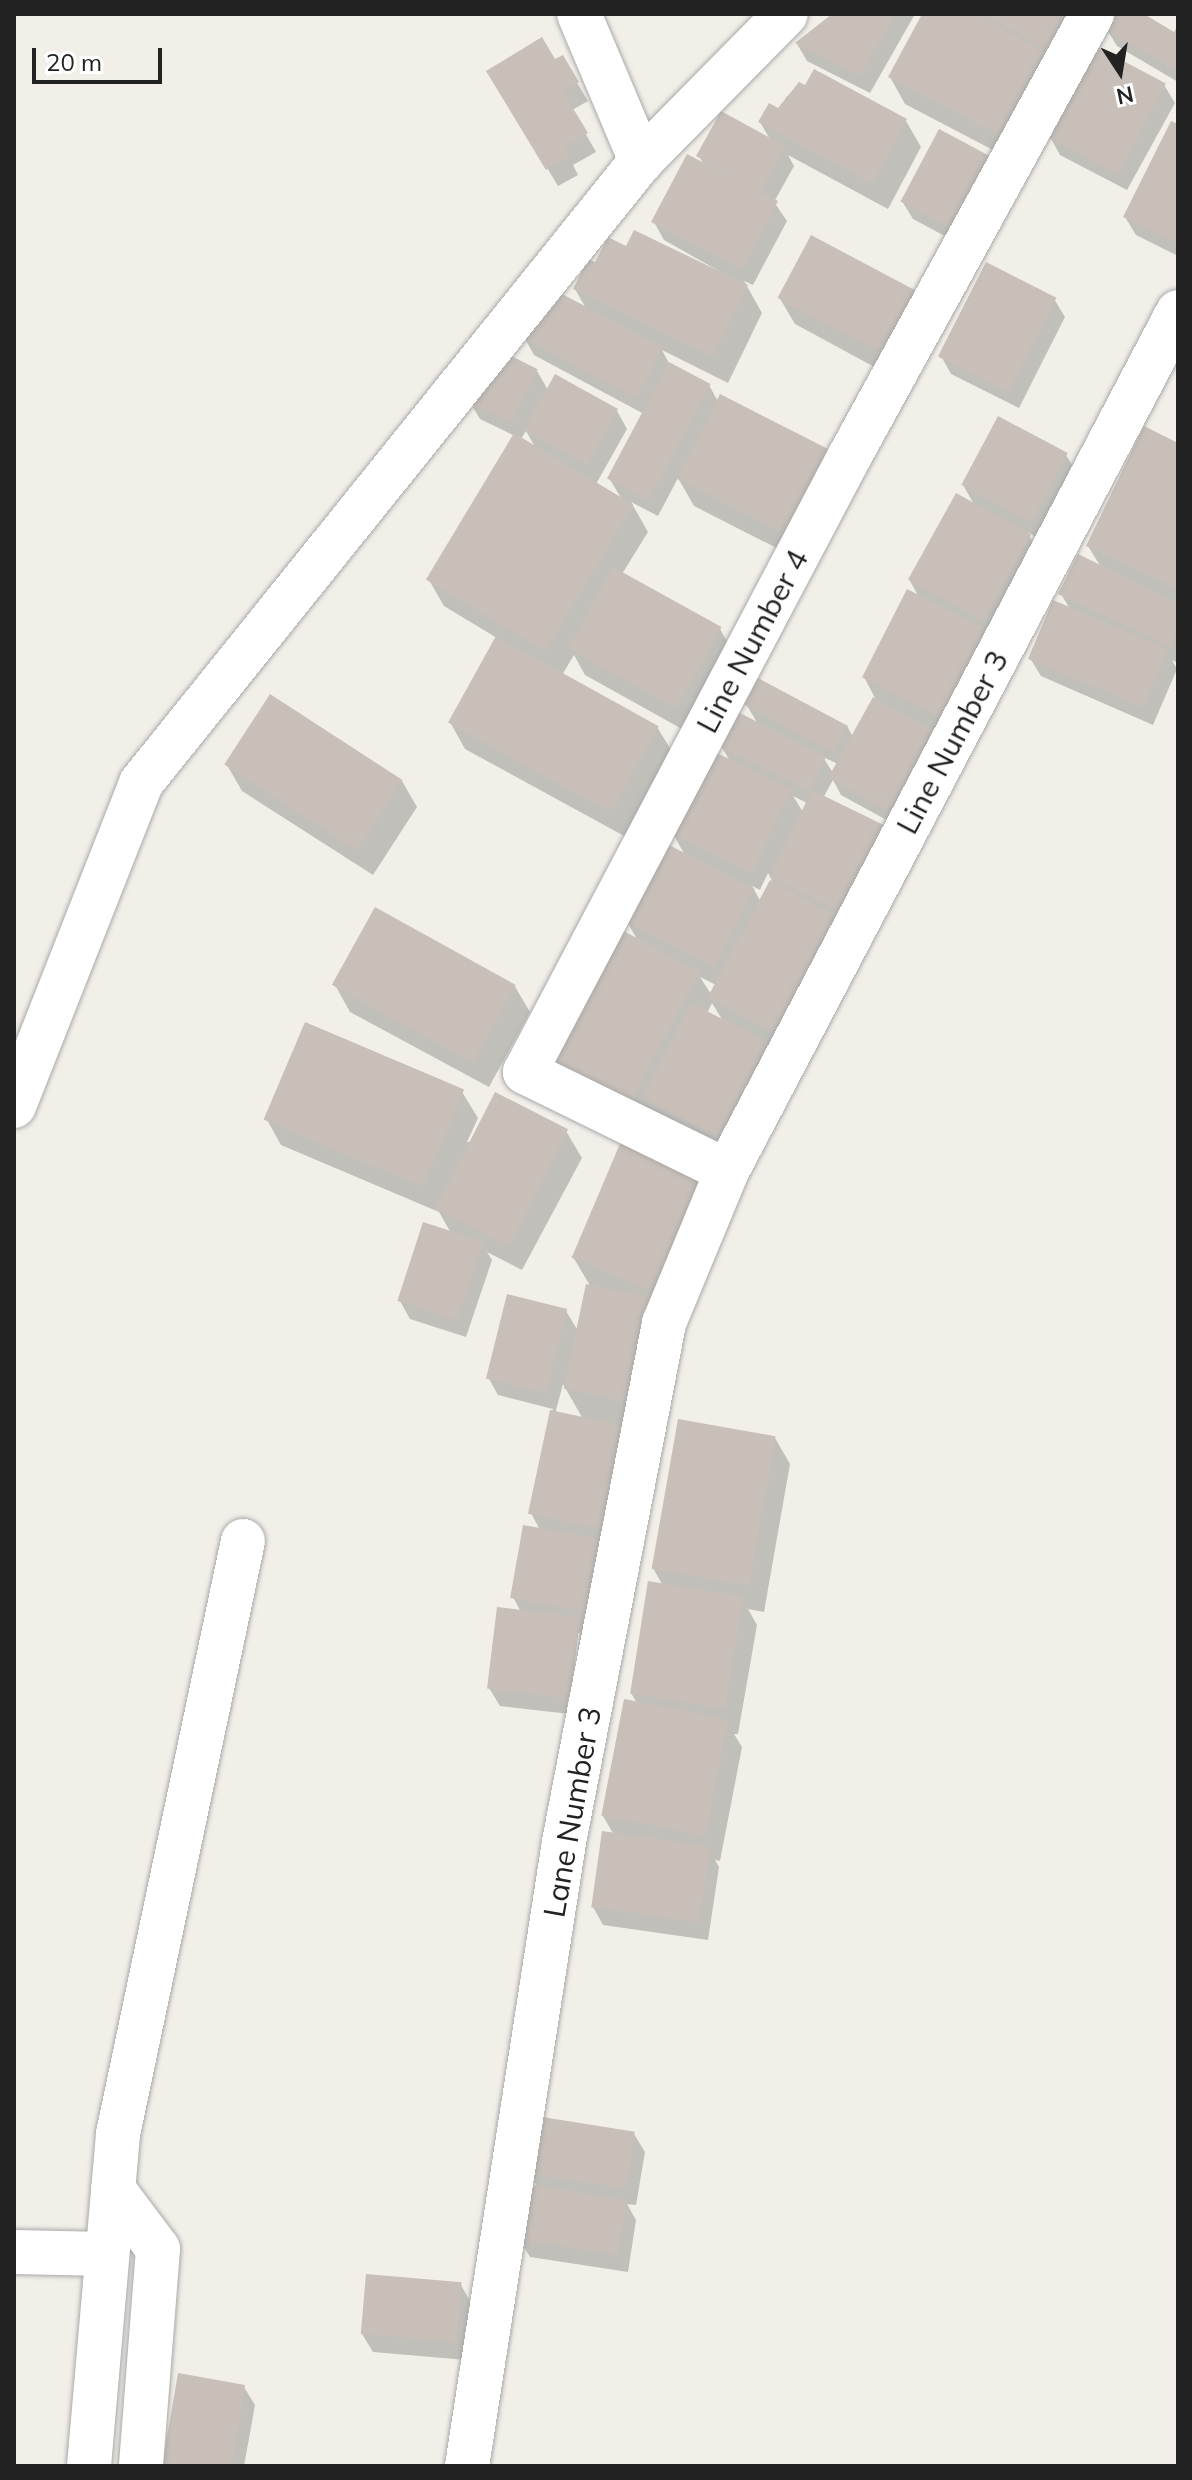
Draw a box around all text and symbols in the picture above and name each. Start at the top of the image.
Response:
scale bar [36,32,166,82]
north arrow [1080,32,1160,112]
text: 20 m [46,47,102,77]
text: N [1114,80,1136,111]
street label: Line Number 4 [689,543,815,739]
street label: Line Number 3 [889,644,1015,840]
street label: Lane Number 3 [536,1704,608,1920]

